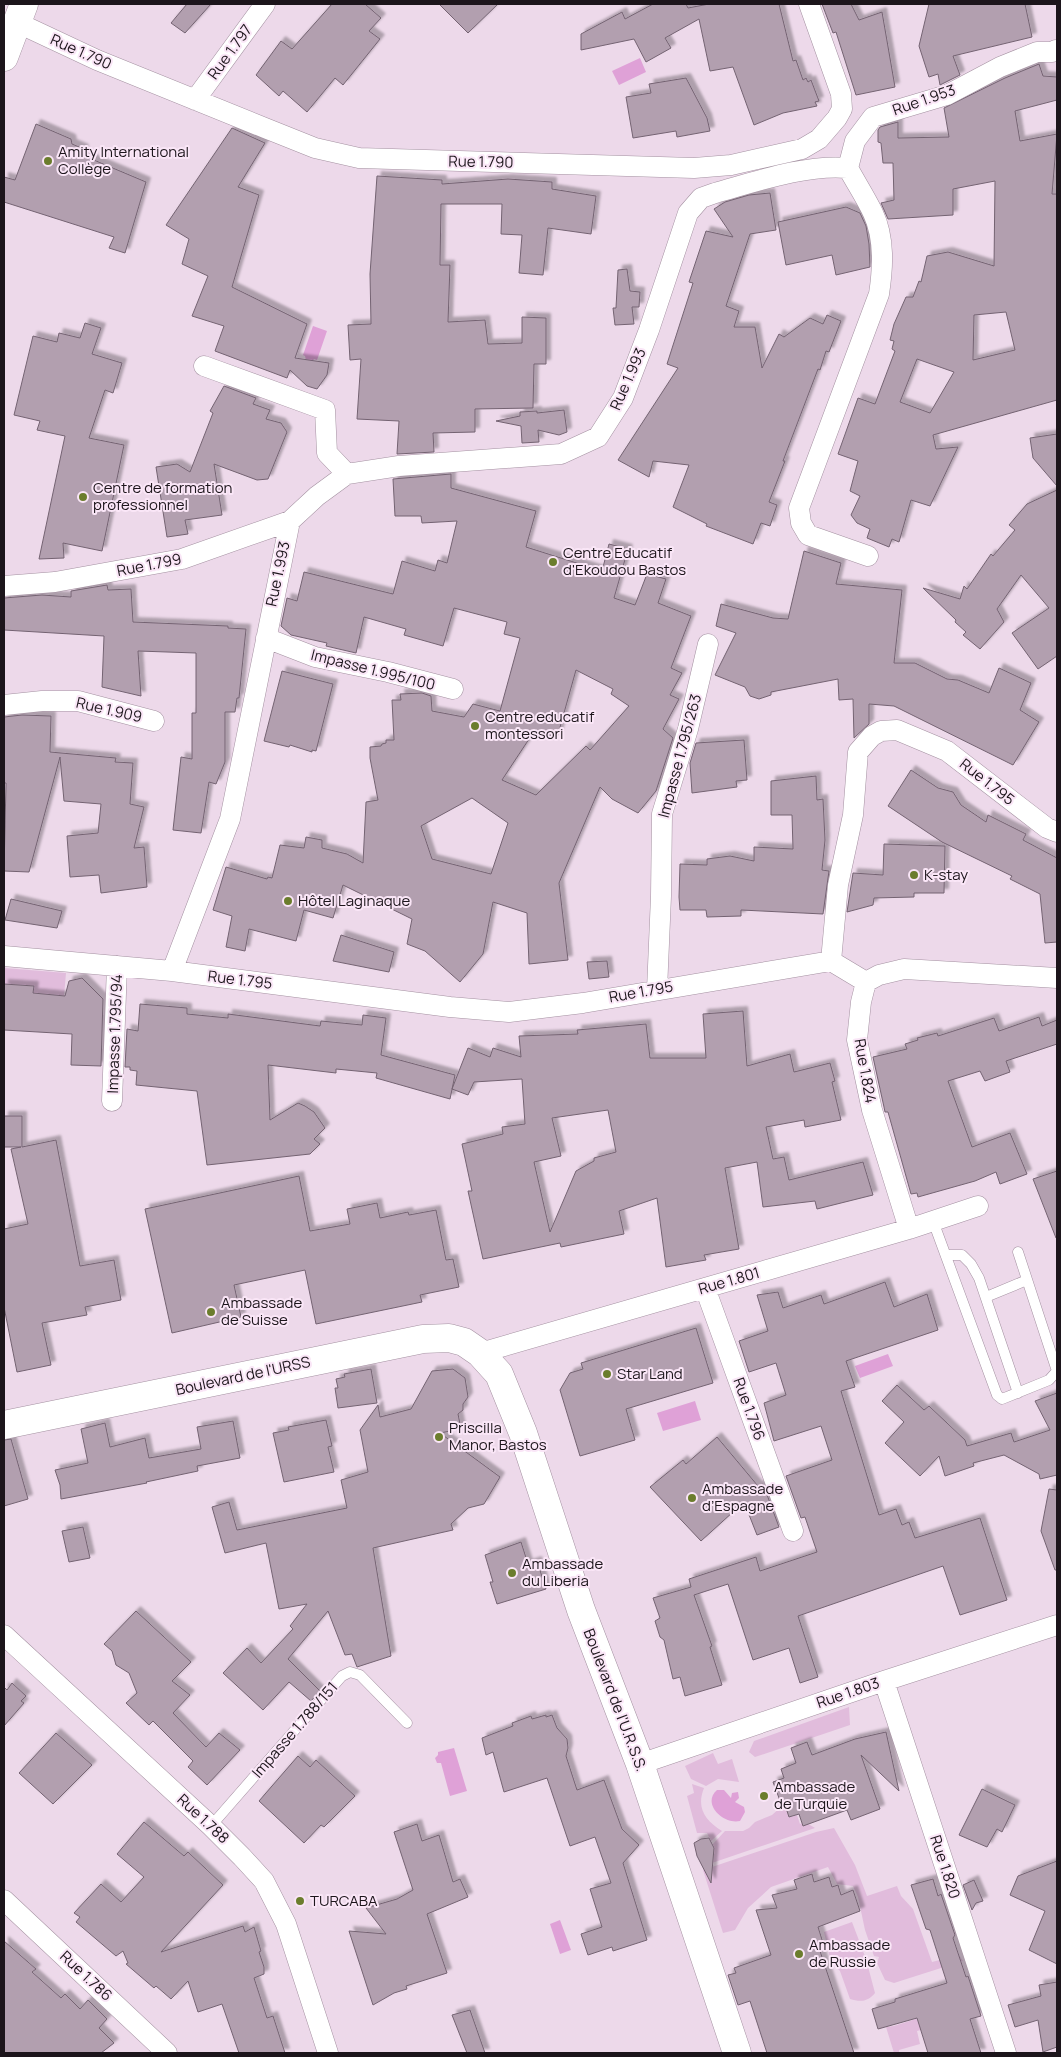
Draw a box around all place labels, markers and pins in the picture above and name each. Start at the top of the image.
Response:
place label: Amity International Collège [58,141,189,179]
marker: Amity International Collège [42,155,54,167]
place label: Centre de formation professionnel [93,477,233,515]
marker: Centre de formation professionnel [77,491,89,503]
place label: Centre Educatif d'Ekoudou Bastos [563,542,686,580]
marker: Centre Educatif d'Ekoudou Bastos [547,556,559,568]
place label: Centre educatif montessori [485,706,595,744]
marker: Centre educatif montessori [469,720,481,732]
place label: K-stay [924,864,968,885]
marker: K-stay [908,869,920,881]
place label: Hôtel Laginaque [298,890,411,911]
marker: Hôtel Laginaque [282,895,294,907]
place label: Ambassade de Suisse [221,1292,302,1330]
marker: Ambassade de Suisse [205,1306,217,1318]
place label: Star Land [617,1363,683,1384]
marker: Star Land [601,1368,613,1380]
place label: Priscilla Manor, Bastos [449,1417,547,1455]
marker: Priscilla Manor, Bastos [433,1431,445,1443]
place label: Ambassade d’Espagne [702,1478,783,1516]
marker: Ambassade d’Espagne [686,1492,698,1504]
place label: Ambassade du Liberia [522,1553,603,1591]
marker: Ambassade du Liberia [506,1567,518,1579]
place label: Ambassade de Turquie [774,1776,855,1814]
marker: Ambassade de Turquie [758,1790,770,1802]
place label: TURCABA [310,1890,378,1911]
marker: TURCABA [294,1895,306,1907]
place label: Ambassade de Russie [809,1934,890,1972]
marker: Ambassade de Russie [793,1948,805,1960]

